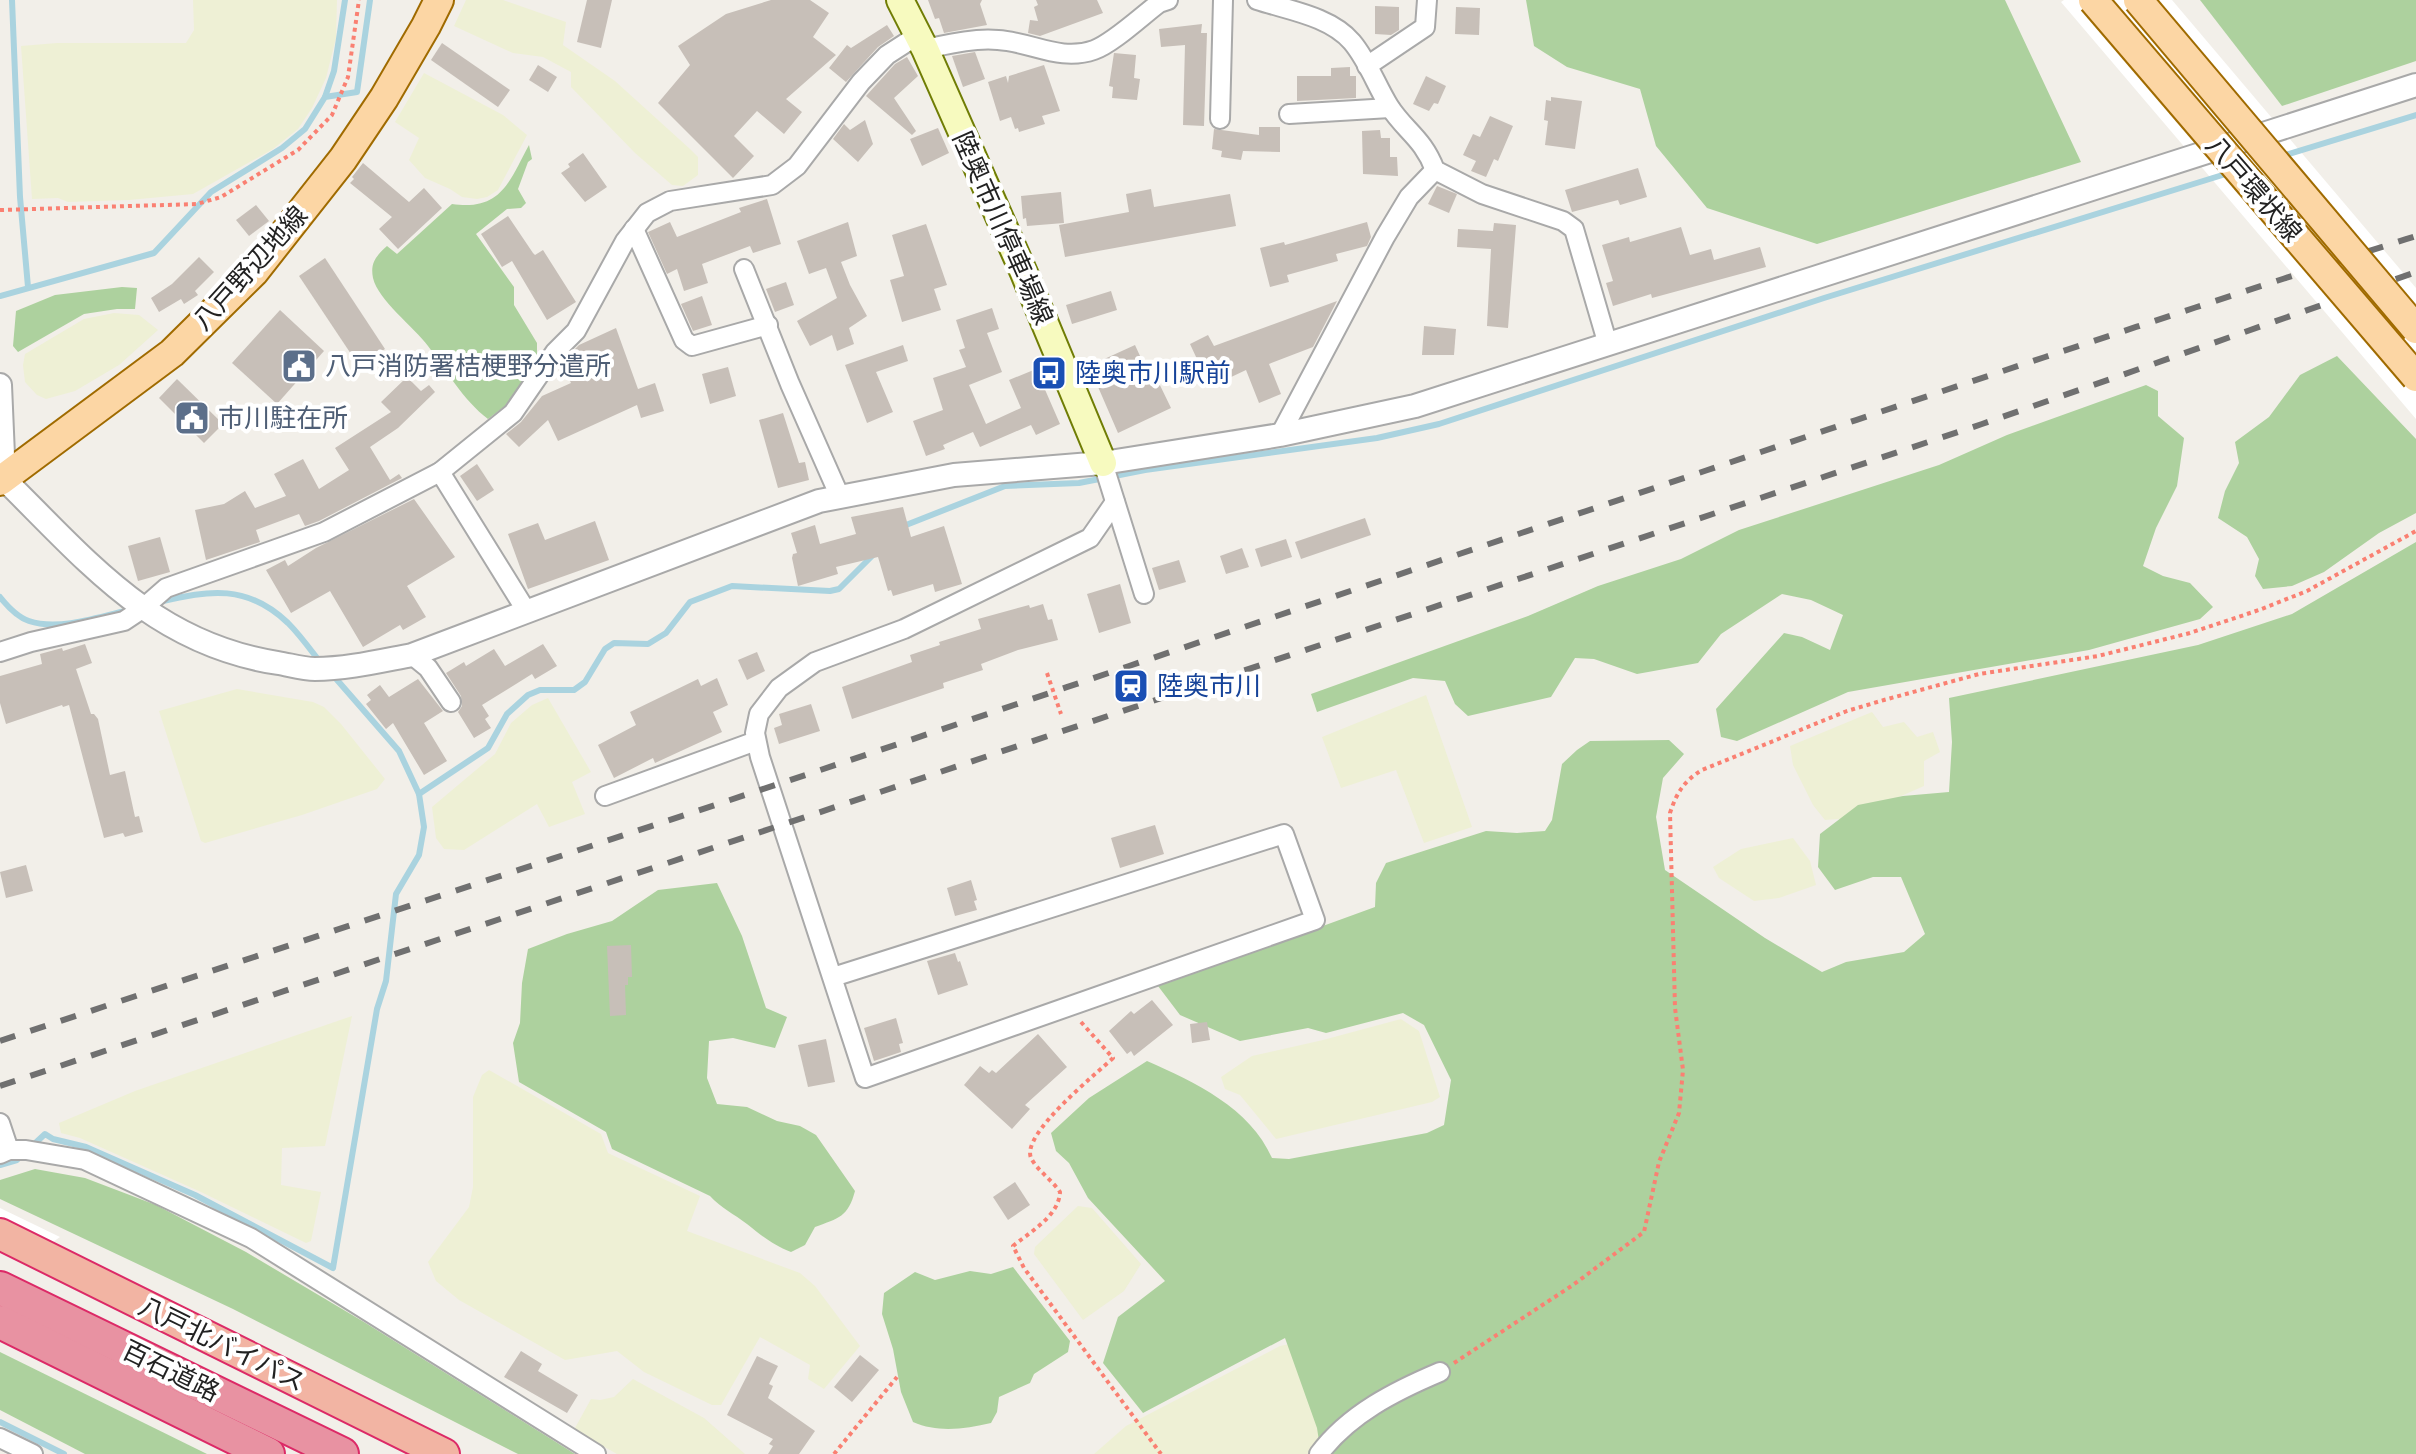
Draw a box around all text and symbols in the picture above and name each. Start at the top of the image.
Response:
street label: 陸奥市川停車場線 [947,127,1059,329]
street label: 八戸環状線 [2200,130,2308,248]
street label: 八戸野辺地線 [187,200,313,336]
public building icon: 八戸消防署桔梗野分遣所 [280,347,318,385]
place label: 八戸消防署桔梗野分遣所 [325,351,611,381]
bus stop icon: 陸奥市川駅前 [1030,354,1068,392]
place label: 陸奥市川駅前 [1075,358,1231,388]
public building icon: 市川駐在所 [173,399,211,437]
place label: 市川駐在所 [218,403,348,433]
station icon: 陸奥市川 [1112,667,1150,705]
place label: 陸奥市川 [1157,671,1261,701]
street label: 八戸北バイパス [134,1291,310,1397]
street label: 百石道路 [118,1335,224,1407]

